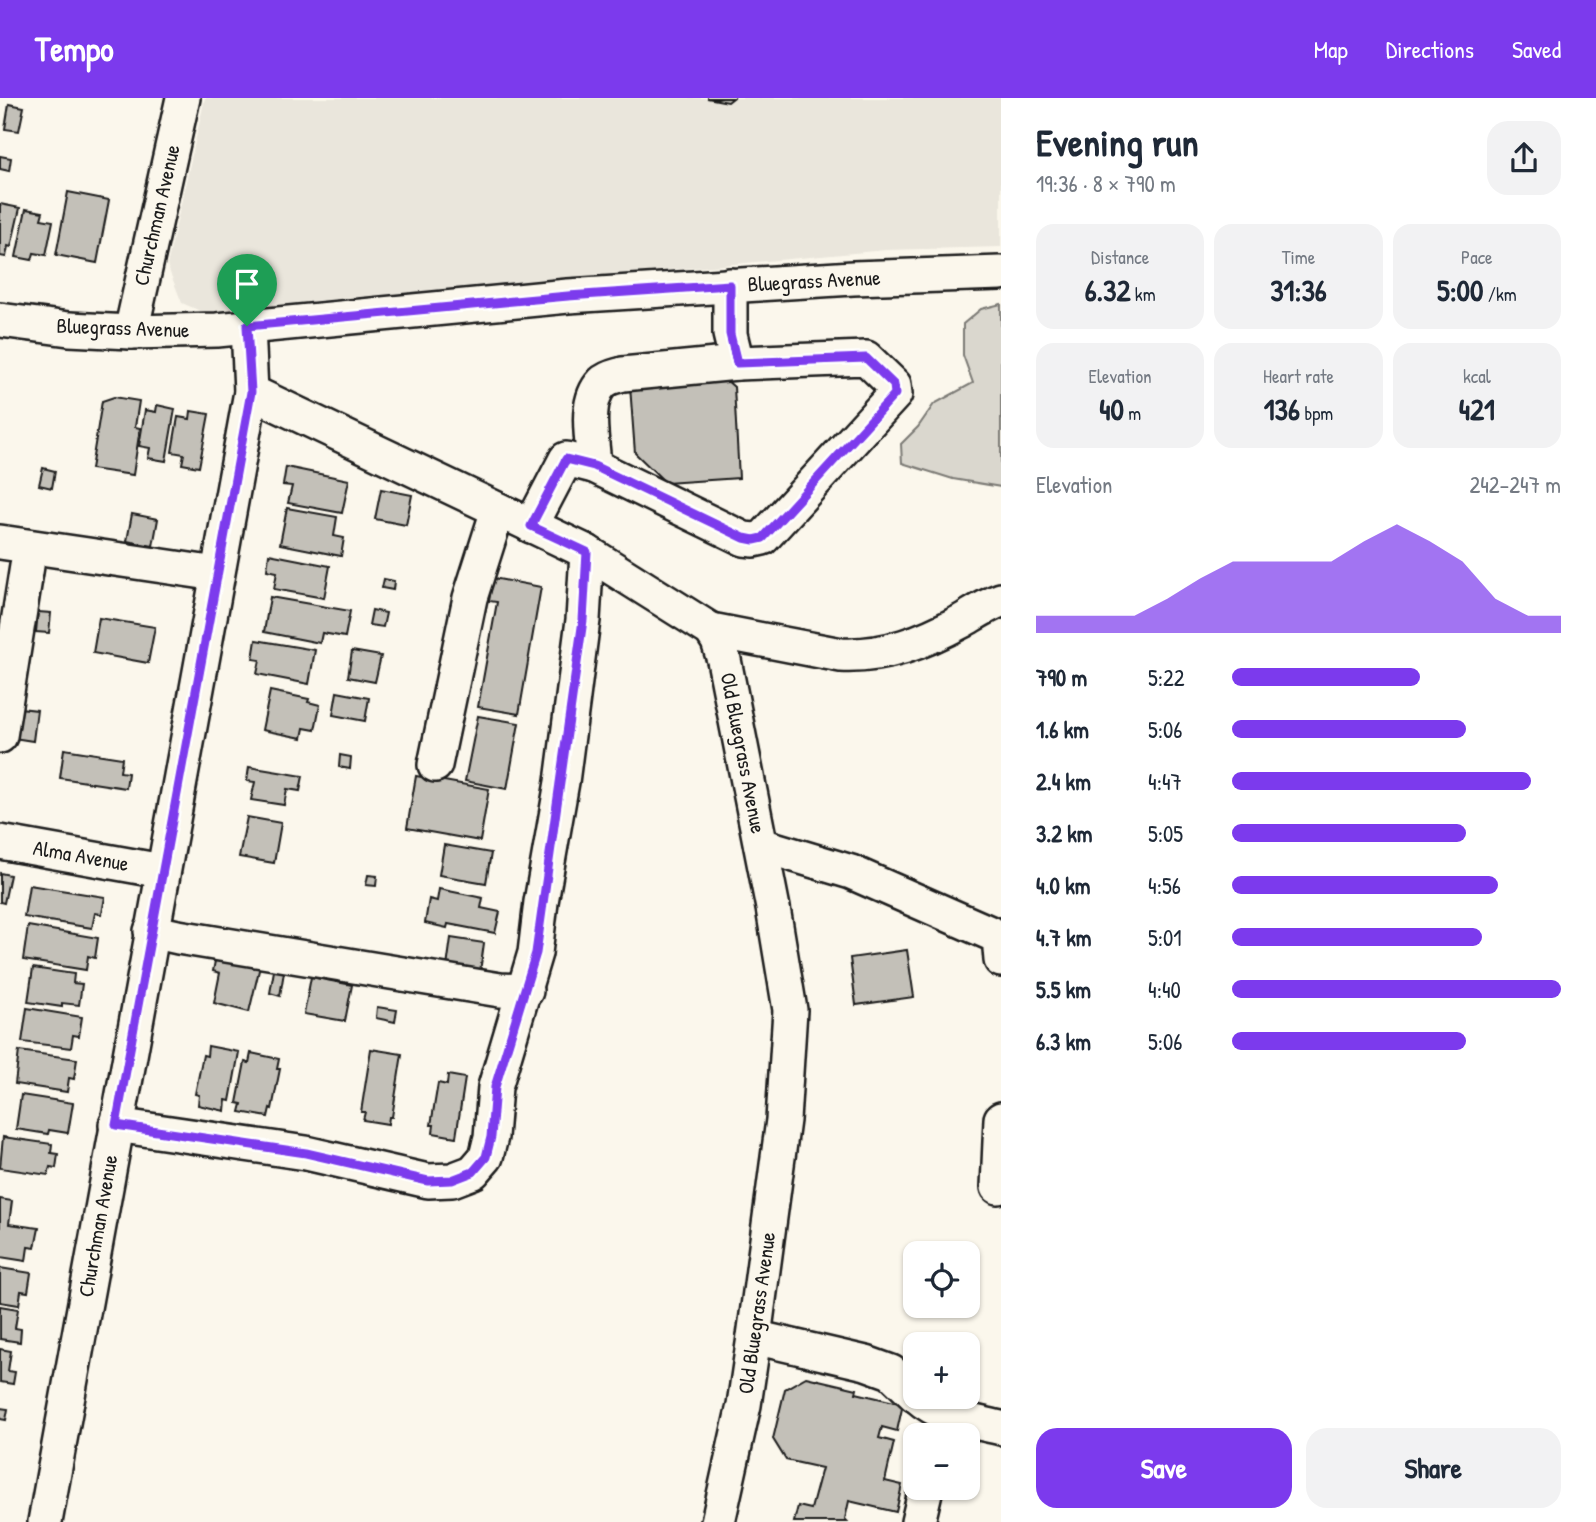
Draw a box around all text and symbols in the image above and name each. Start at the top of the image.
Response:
text: Tempo [35,27,113,71]
text: Map [1314,33,1348,65]
text: Directions [1386,33,1474,65]
text: Saved [1512,33,1561,65]
text: Evening run [1036,116,1199,168]
button: share [1487,121,1561,195]
street label: Churchman Avenue [126,142,187,288]
text: 19:36 · 8 × 790 m [1036,168,1176,199]
text: Distance [1091,244,1149,270]
text: Time [1282,244,1315,270]
text: Pace [1461,244,1493,270]
pin [217,254,277,326]
street label: Bluegrass Avenue [747,263,881,298]
icon: arrive [228,265,266,303]
text: 6.32 [1085,270,1131,310]
text: 31:36 [1270,270,1327,310]
text: 5:00 [1437,270,1483,310]
text: km [1131,281,1156,307]
text: /km [1483,281,1517,307]
street label: Bluegrass Avenue [56,311,190,344]
text: Elevation [1089,363,1152,389]
text: Heart rate [1263,363,1334,389]
text: kcal [1463,363,1491,389]
text: 40 [1099,389,1124,429]
text: 136 [1264,389,1300,429]
text: 421 [1459,389,1495,429]
text: m [1124,400,1141,426]
text: bpm [1300,400,1333,426]
text: Elevation [1036,469,1112,500]
text: 242–247 m [1469,469,1561,500]
text: 790 m [1036,662,1087,693]
text: 5:22 [1148,662,1185,693]
street label: Old Bluegrass Avenue [714,670,773,836]
text: 1.6 km [1036,714,1089,745]
text: 5:06 [1148,714,1183,745]
text: 2.4 km [1036,766,1091,797]
text: 4:47 [1148,766,1182,797]
text: 3.2 km [1036,818,1092,849]
text: 5:05 [1148,818,1183,849]
street label: Alma Avenue [31,833,131,878]
text: 4.0 km [1036,870,1090,901]
text: 4:56 [1148,870,1181,901]
text: 4.7 km [1036,922,1091,953]
text: 5:01 [1148,922,1182,953]
text: 5.5 km [1036,974,1091,1005]
text: 4:40 [1148,974,1181,1005]
text: 6.3 km [1036,1026,1091,1057]
text: 5:06 [1148,1026,1183,1057]
street label: Churchman Avenue [71,1153,124,1299]
street label: Old Bluegrass Avenue [731,1230,782,1396]
map controls [903,1241,980,1500]
button: locate [903,1241,980,1318]
button: + [903,1332,980,1409]
button: − [903,1423,980,1500]
button: Save [1036,1428,1292,1508]
button: Share [1306,1428,1561,1508]

